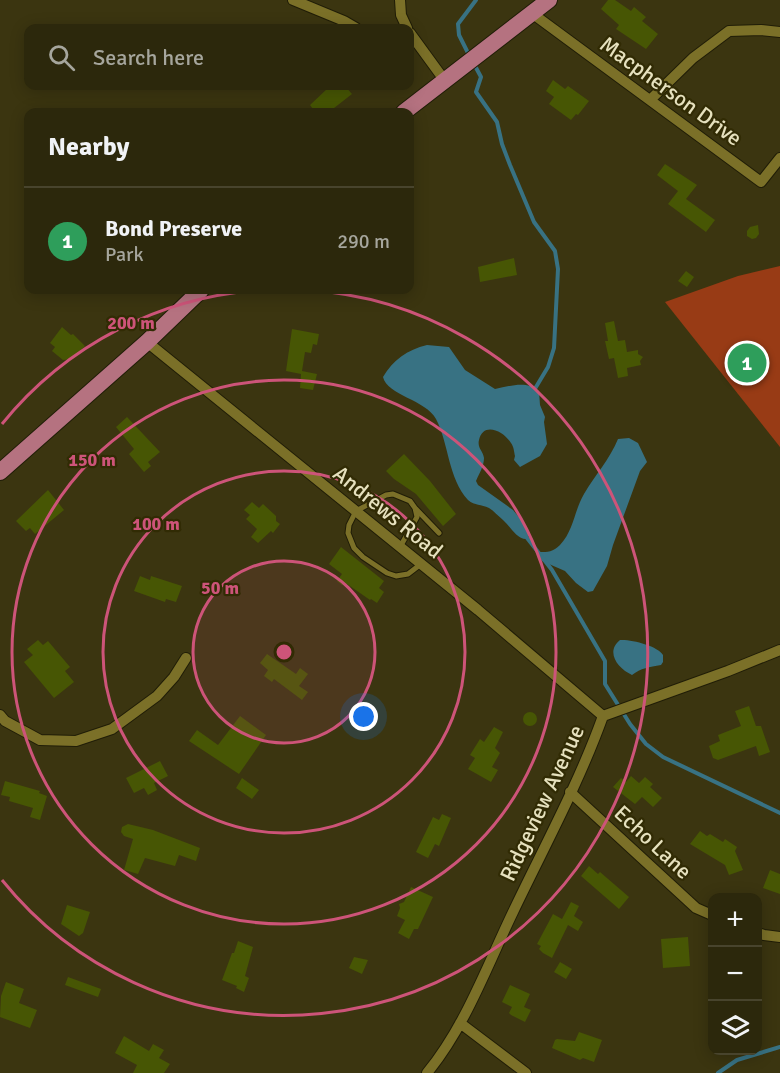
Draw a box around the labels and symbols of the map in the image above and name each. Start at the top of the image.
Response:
street label: Macpherson Drive [595,30,747,152]
text: 200 m [107,312,155,334]
pin: 1 [728,340,766,386]
text: 150 m [68,449,116,471]
street label: Andrews Road [328,460,448,564]
text: 100 m [132,513,180,535]
text: 50 m [201,577,239,599]
centre of rings [274,642,294,662]
your location [349,702,378,731]
street label: Ridgeview Avenue [494,721,590,885]
street label: Echo Lane [609,799,697,885]

